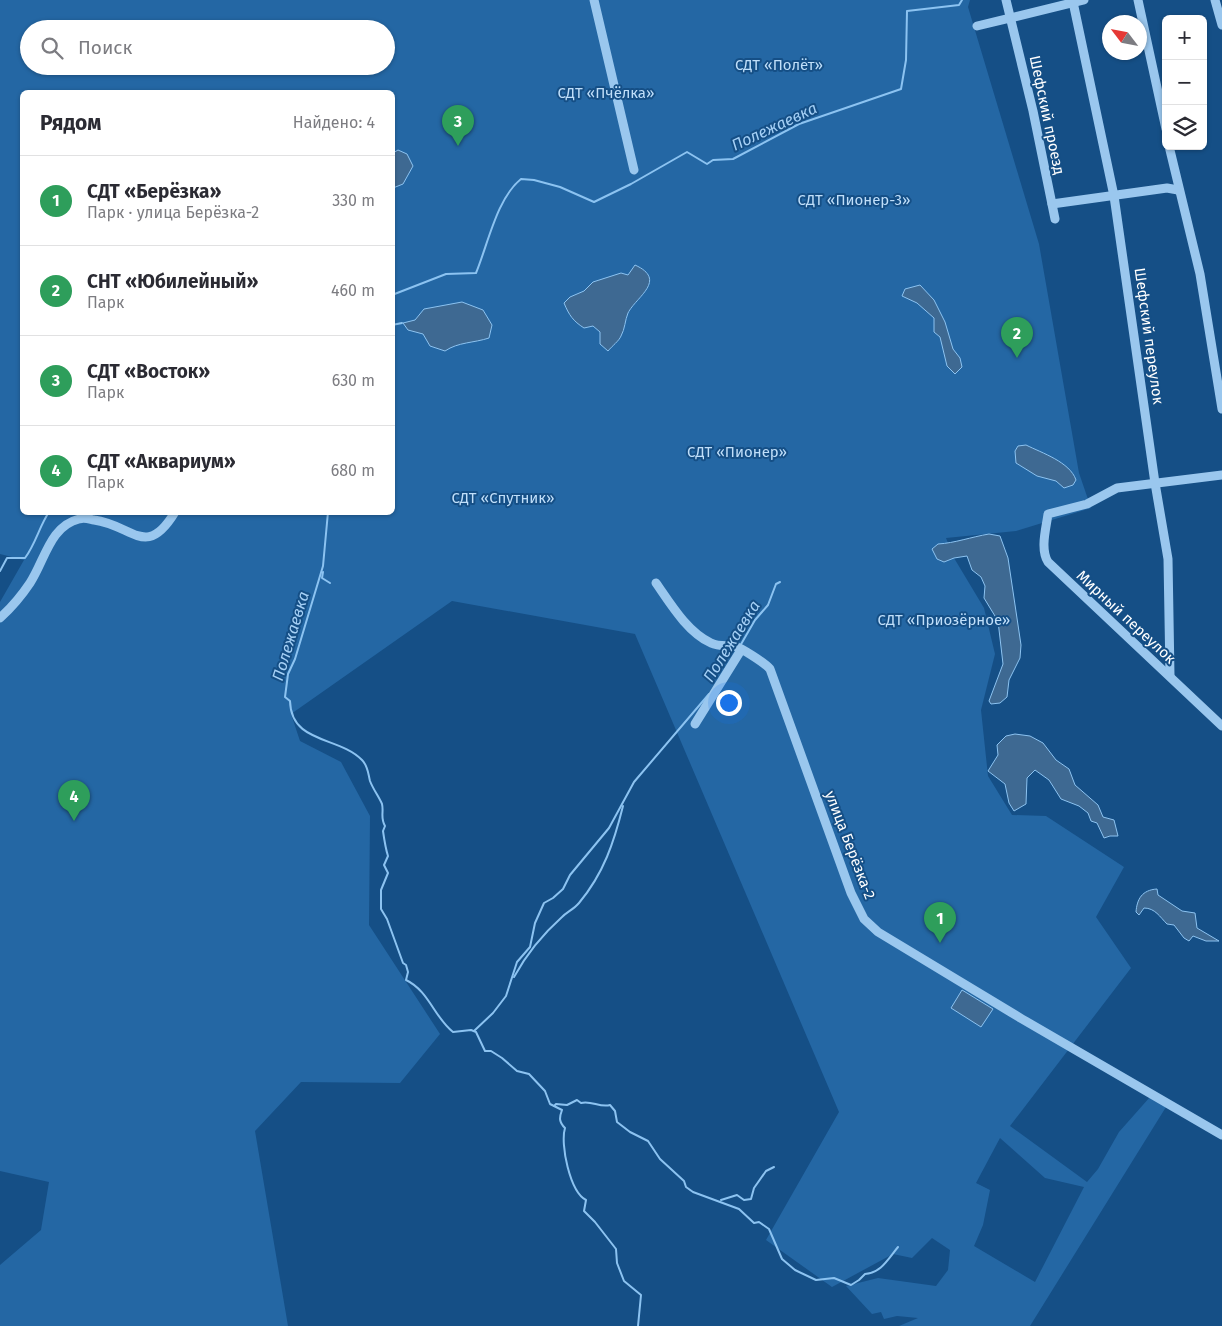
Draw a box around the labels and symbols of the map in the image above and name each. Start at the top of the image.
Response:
north arrow [1102,15,1147,60]
street label: Шефский проезд [1026,54,1068,176]
park label: СДТ «Полёт» [735,56,823,74]
park label: СДТ «Пчёлка» [557,84,655,102]
water label: Полежаевка [728,98,820,155]
pin: 3 [442,105,474,146]
park label: СДТ «Пионер-3» [798,191,910,209]
street label: Шефский переулок [1131,267,1168,406]
pin: 2 [1001,317,1033,358]
park label: СДТ «Пионер» [687,443,787,461]
park label: СДТ «Спутник» [451,489,555,507]
street label: Мирный переулок [1073,566,1179,668]
water label: Полежаевка [268,589,313,683]
water label: Полежаевка [699,597,764,685]
park label: СДТ «Приозёрное» [878,611,1010,629]
your location [716,690,742,716]
pin: 4 [58,780,90,821]
street label: улица Берёзка-2 [821,788,879,902]
pin: 1 [924,902,956,943]

